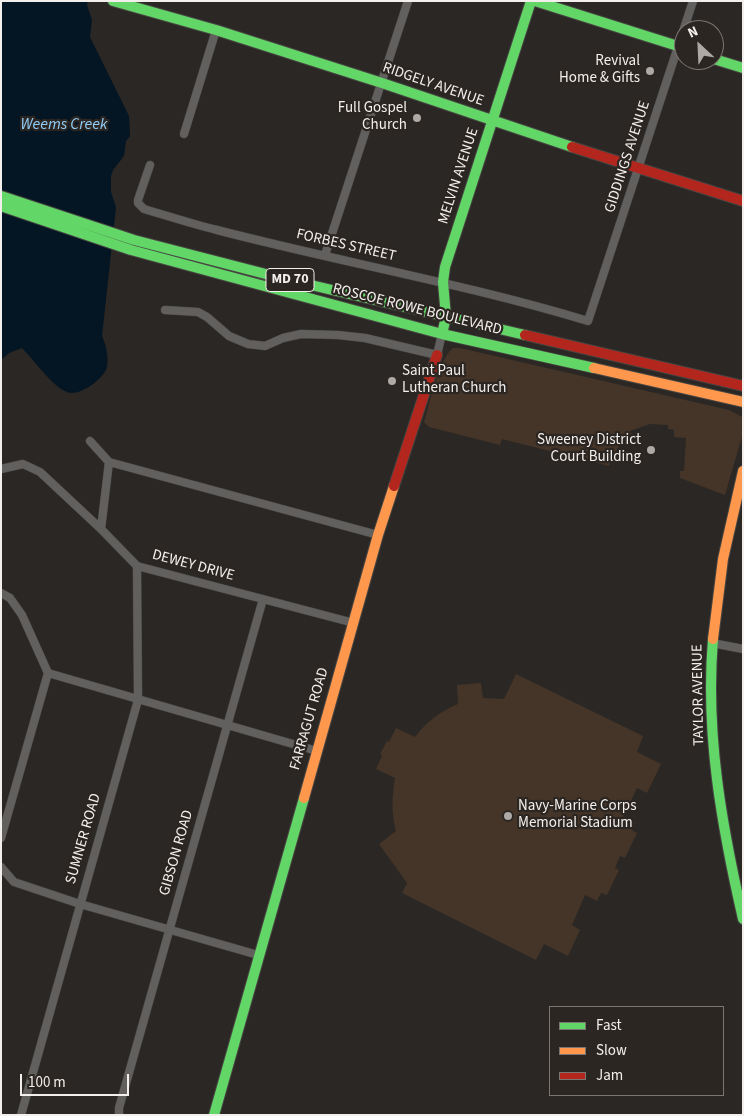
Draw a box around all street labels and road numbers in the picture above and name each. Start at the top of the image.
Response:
street label: RIDGELY AVENUE [380,59,486,111]
street label: GIDDINGS AVENUE [601,99,655,215]
street label: MELVIN AVENUE [435,126,483,226]
street label: FORBES STREET [294,226,398,266]
road number: MD 70 [266,268,314,292]
street label: ROSCOE ROWE BOULEVARD [331,280,503,340]
street label: DEWEY DRIVE [150,546,236,586]
street label: TAYLOR AVENUE [689,644,709,746]
street label: FARRAGUT ROAD [287,666,333,772]
street label: SUMNER ROAD [62,792,106,886]
street label: GIBSON ROAD [156,808,198,898]

